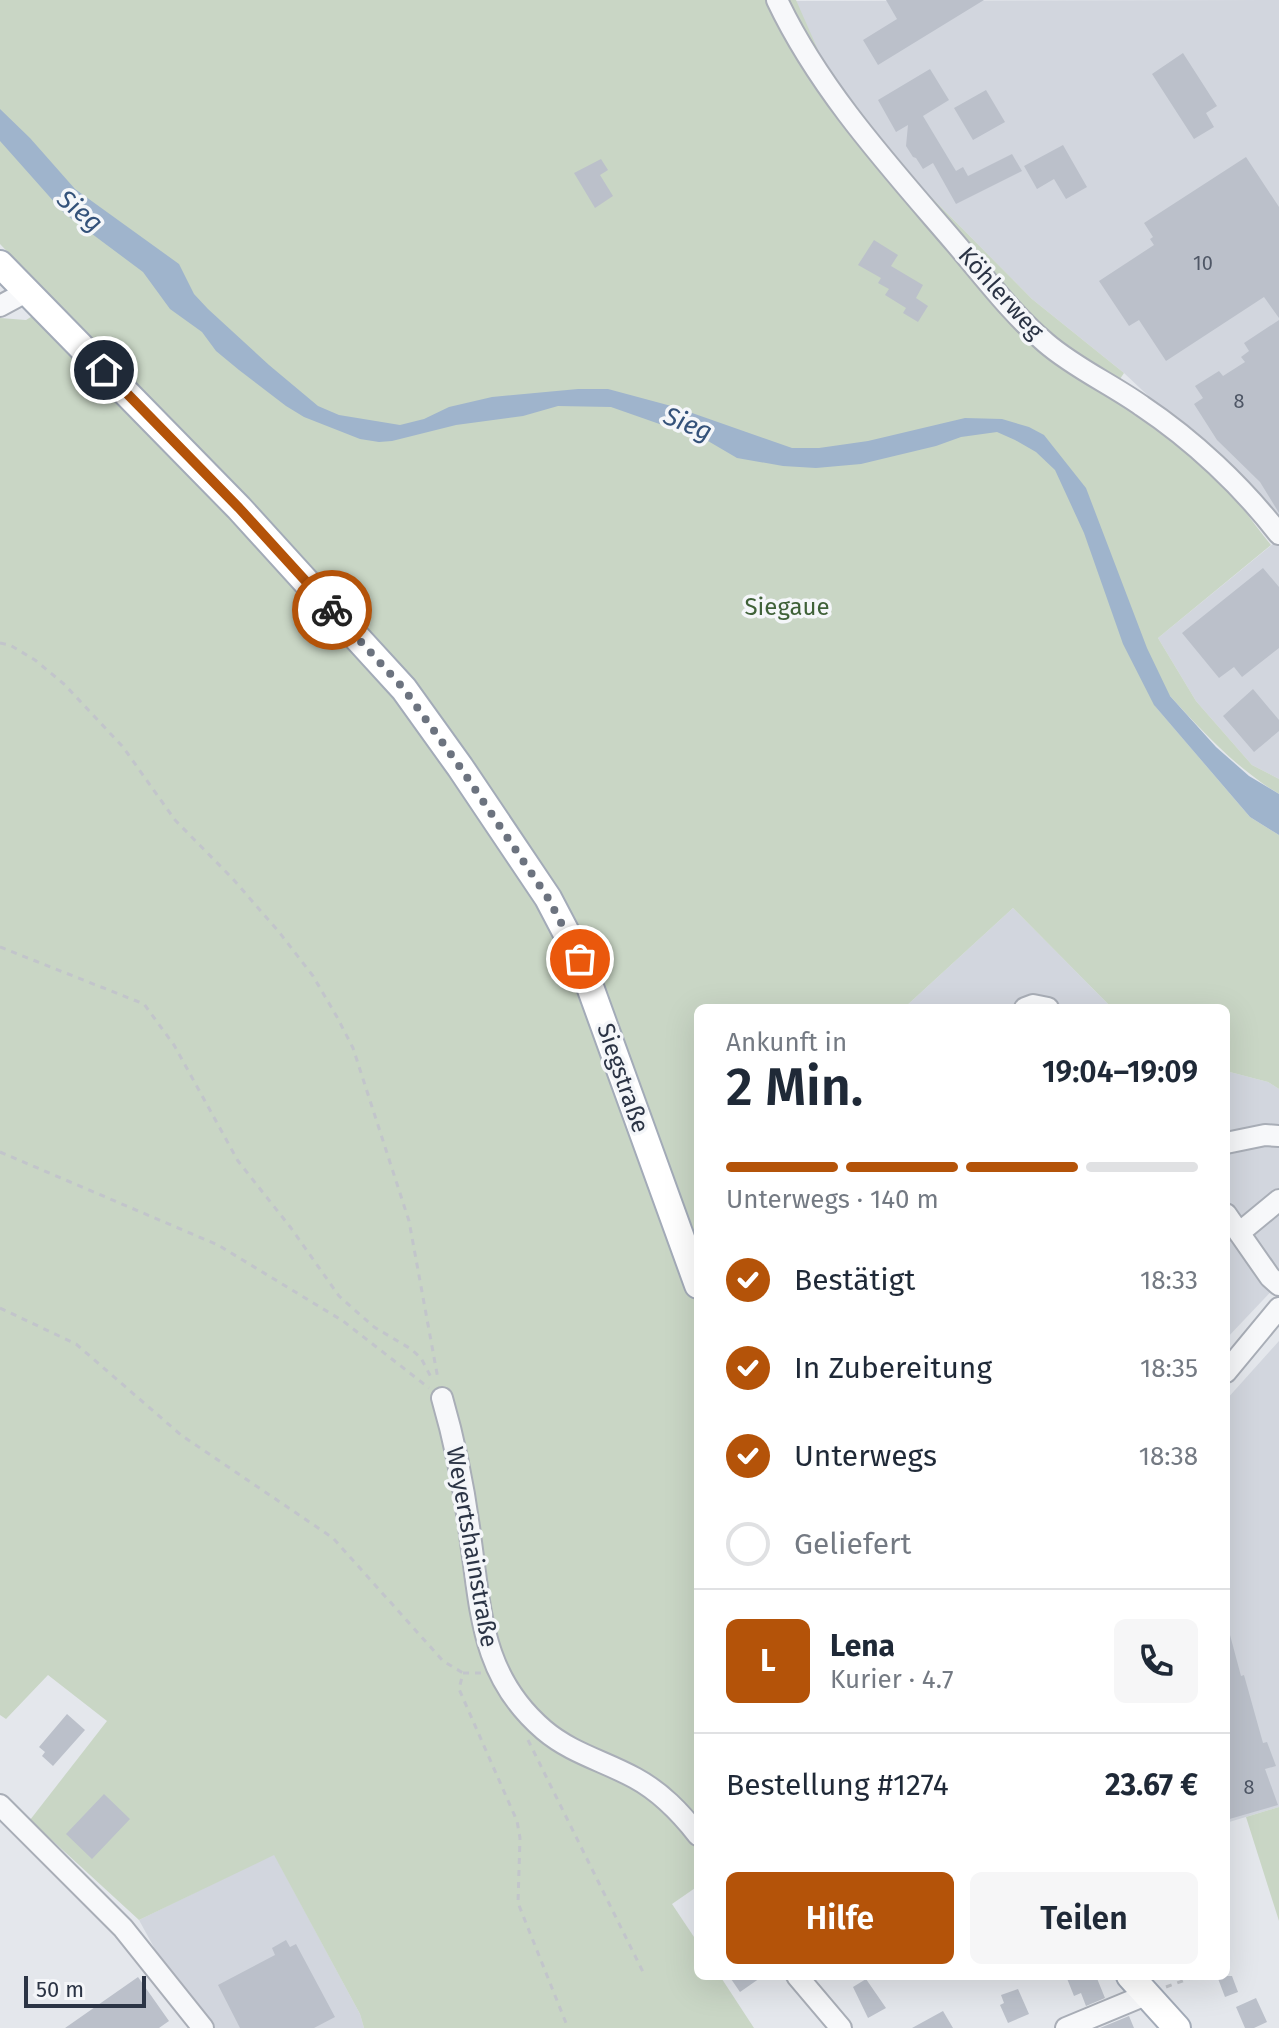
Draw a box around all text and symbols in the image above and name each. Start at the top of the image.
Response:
water label: Sieg [50,183,109,239]
street label: Köhlerweg [952,241,1050,345]
house number: 10 [1193,251,1213,275]
pin [70,336,138,404]
icon: home [82,348,126,392]
house number: 8 [1233,389,1245,413]
water label: Sieg [658,400,717,448]
courier [292,570,372,650]
icon: bike [310,588,354,632]
park label: Siegaue [744,593,830,621]
pin [546,925,614,993]
icon: bag [558,937,602,981]
street label: Siegstraße [591,1020,655,1136]
text: Ankunft in [726,1027,847,1058]
text: 19:04–19:09 [1042,1054,1198,1090]
text: 2 Min. [726,1056,863,1119]
text: Unterwegs · 140 m [726,1184,939,1215]
icon: check [726,1258,770,1302]
text: Bestätigt [794,1262,915,1298]
text: 18:33 [1140,1265,1198,1296]
icon: check [726,1346,770,1390]
text: In Zubereitung [794,1350,992,1386]
text: 18:35 [1140,1353,1198,1384]
icon: check [726,1434,770,1478]
text: Unterwegs [794,1438,937,1474]
text: 18:38 [1139,1441,1198,1472]
street label: Weyertshainstraße [441,1445,503,1649]
text: Geliefert [794,1526,911,1562]
button: phone [1114,1619,1198,1703]
text: Lena [830,1628,895,1664]
text: L [760,1643,776,1679]
text: Kurier · 4.7 [830,1664,953,1695]
text: Bestellung #1274 [726,1767,949,1803]
text: 23.67 € [1105,1767,1198,1803]
house number: 8 [1243,1775,1255,1799]
button: Hilfe [726,1872,954,1964]
button: Teilen [970,1872,1198,1964]
scale bar [24,1972,146,2008]
text: 50 m [36,1976,84,2003]

